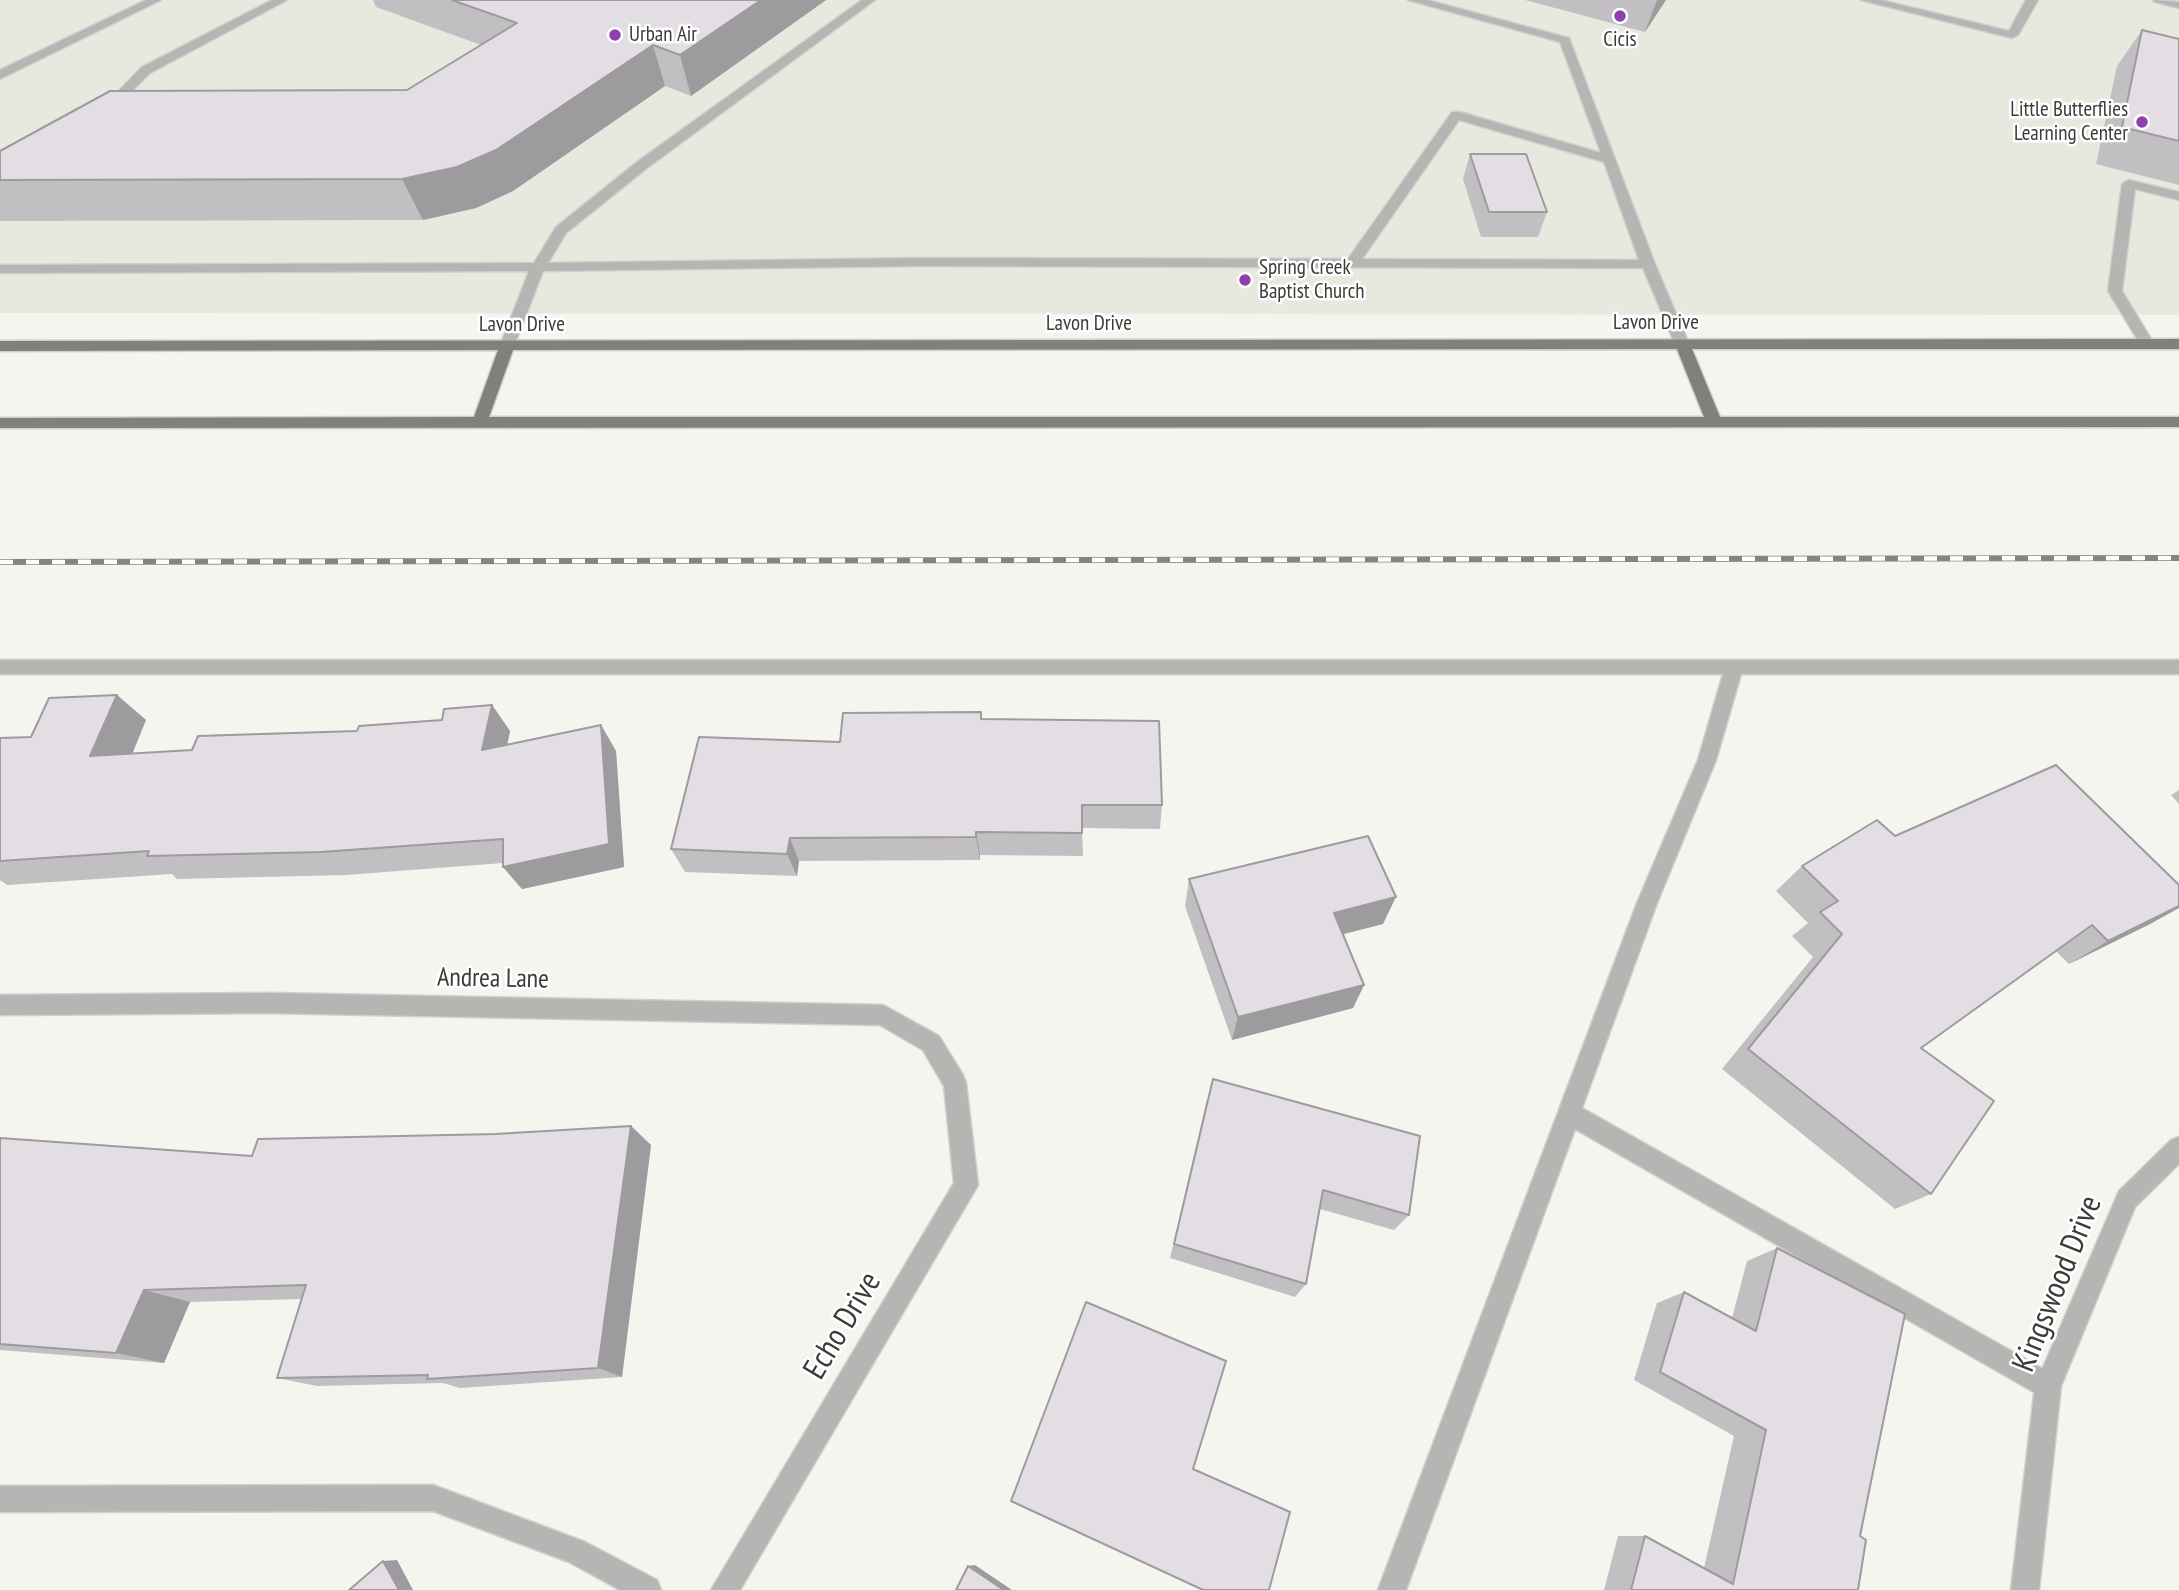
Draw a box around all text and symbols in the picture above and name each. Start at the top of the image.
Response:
marker: Cicis [1612,8,1628,24]
place label: Urban Air [629,22,697,48]
marker: Urban Air [607,27,623,43]
place label: Cicis [1603,27,1637,53]
place label: Little Butterflies Learning Center [2010,97,2128,147]
marker: Little Butterflies Learning Center [2134,114,2150,130]
place label: Spring Creek Baptist Church [1259,255,1365,305]
marker: Spring Creek Baptist Church [1237,272,1253,288]
street label: Lavon Drive [1613,310,1699,336]
street label: Lavon Drive [1046,311,1132,337]
street label: Lavon Drive [479,312,565,338]
street label: Andrea Lane [437,962,549,996]
street label: Kingswood Drive [2005,1190,2111,1378]
street label: Echo Drive [796,1266,890,1386]

